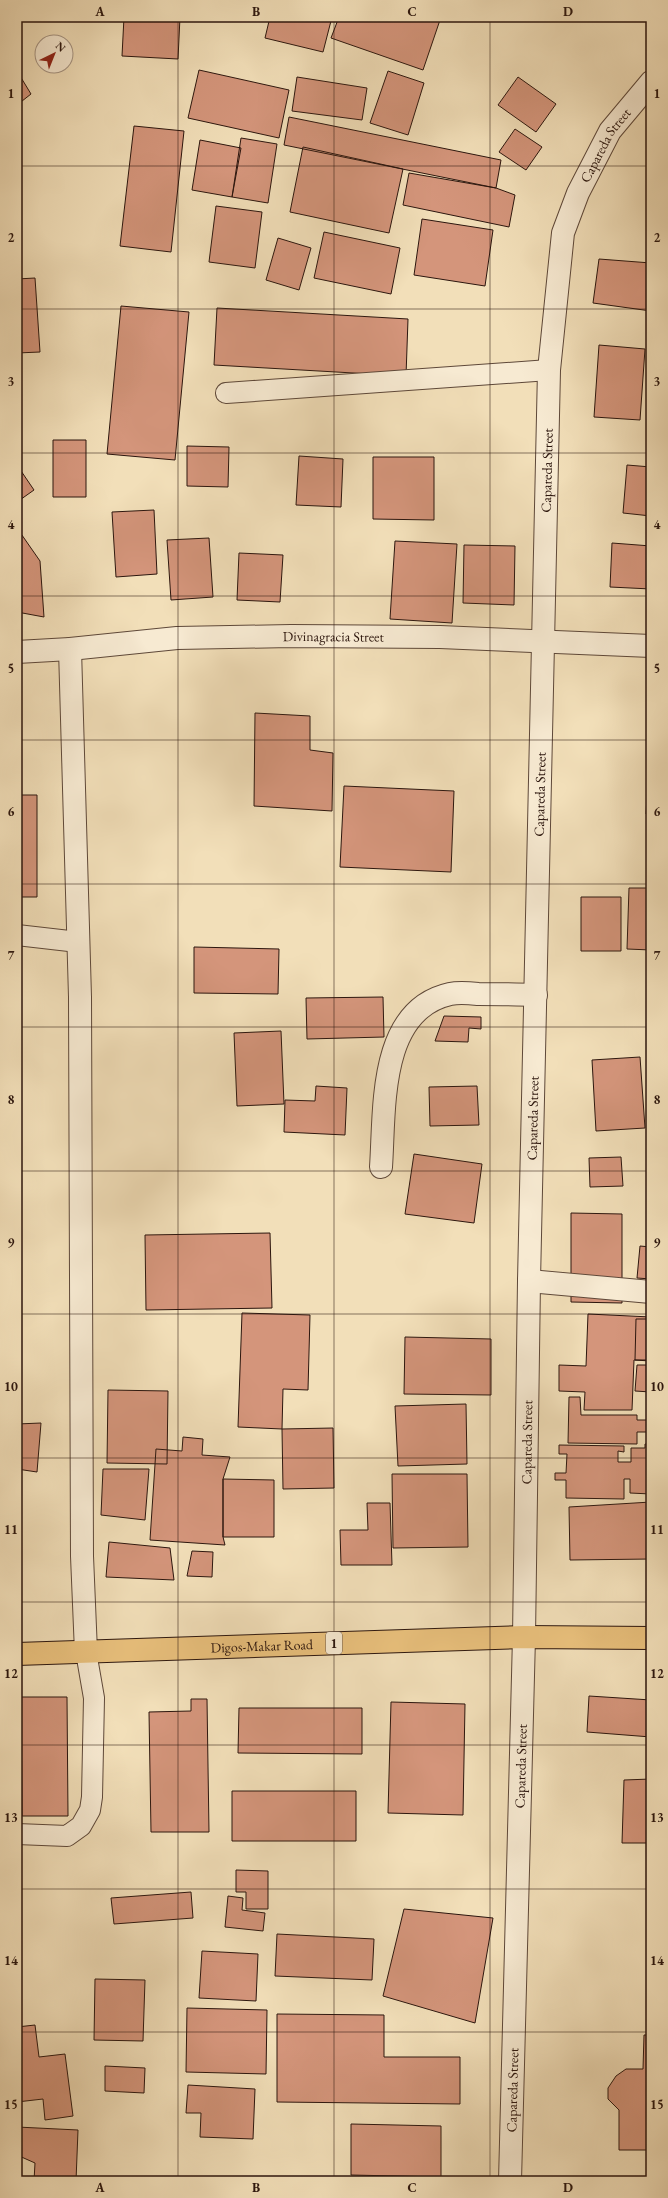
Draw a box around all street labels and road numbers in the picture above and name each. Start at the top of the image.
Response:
street label: Capareda Street [576,104,635,186]
street label: Capareda Street [537,427,557,513]
street label: Divinagracia Street [283,627,385,646]
street label: Capareda Street [530,751,550,837]
street label: Capareda Street [523,1075,543,1161]
street label: Capareda Street [517,1399,536,1485]
road number: 1 [326,1632,342,1654]
street label: Digos-Makar Road [210,1635,314,1656]
street label: Capareda Street [511,1723,531,1809]
street label: Capareda Street [502,2047,522,2132]

